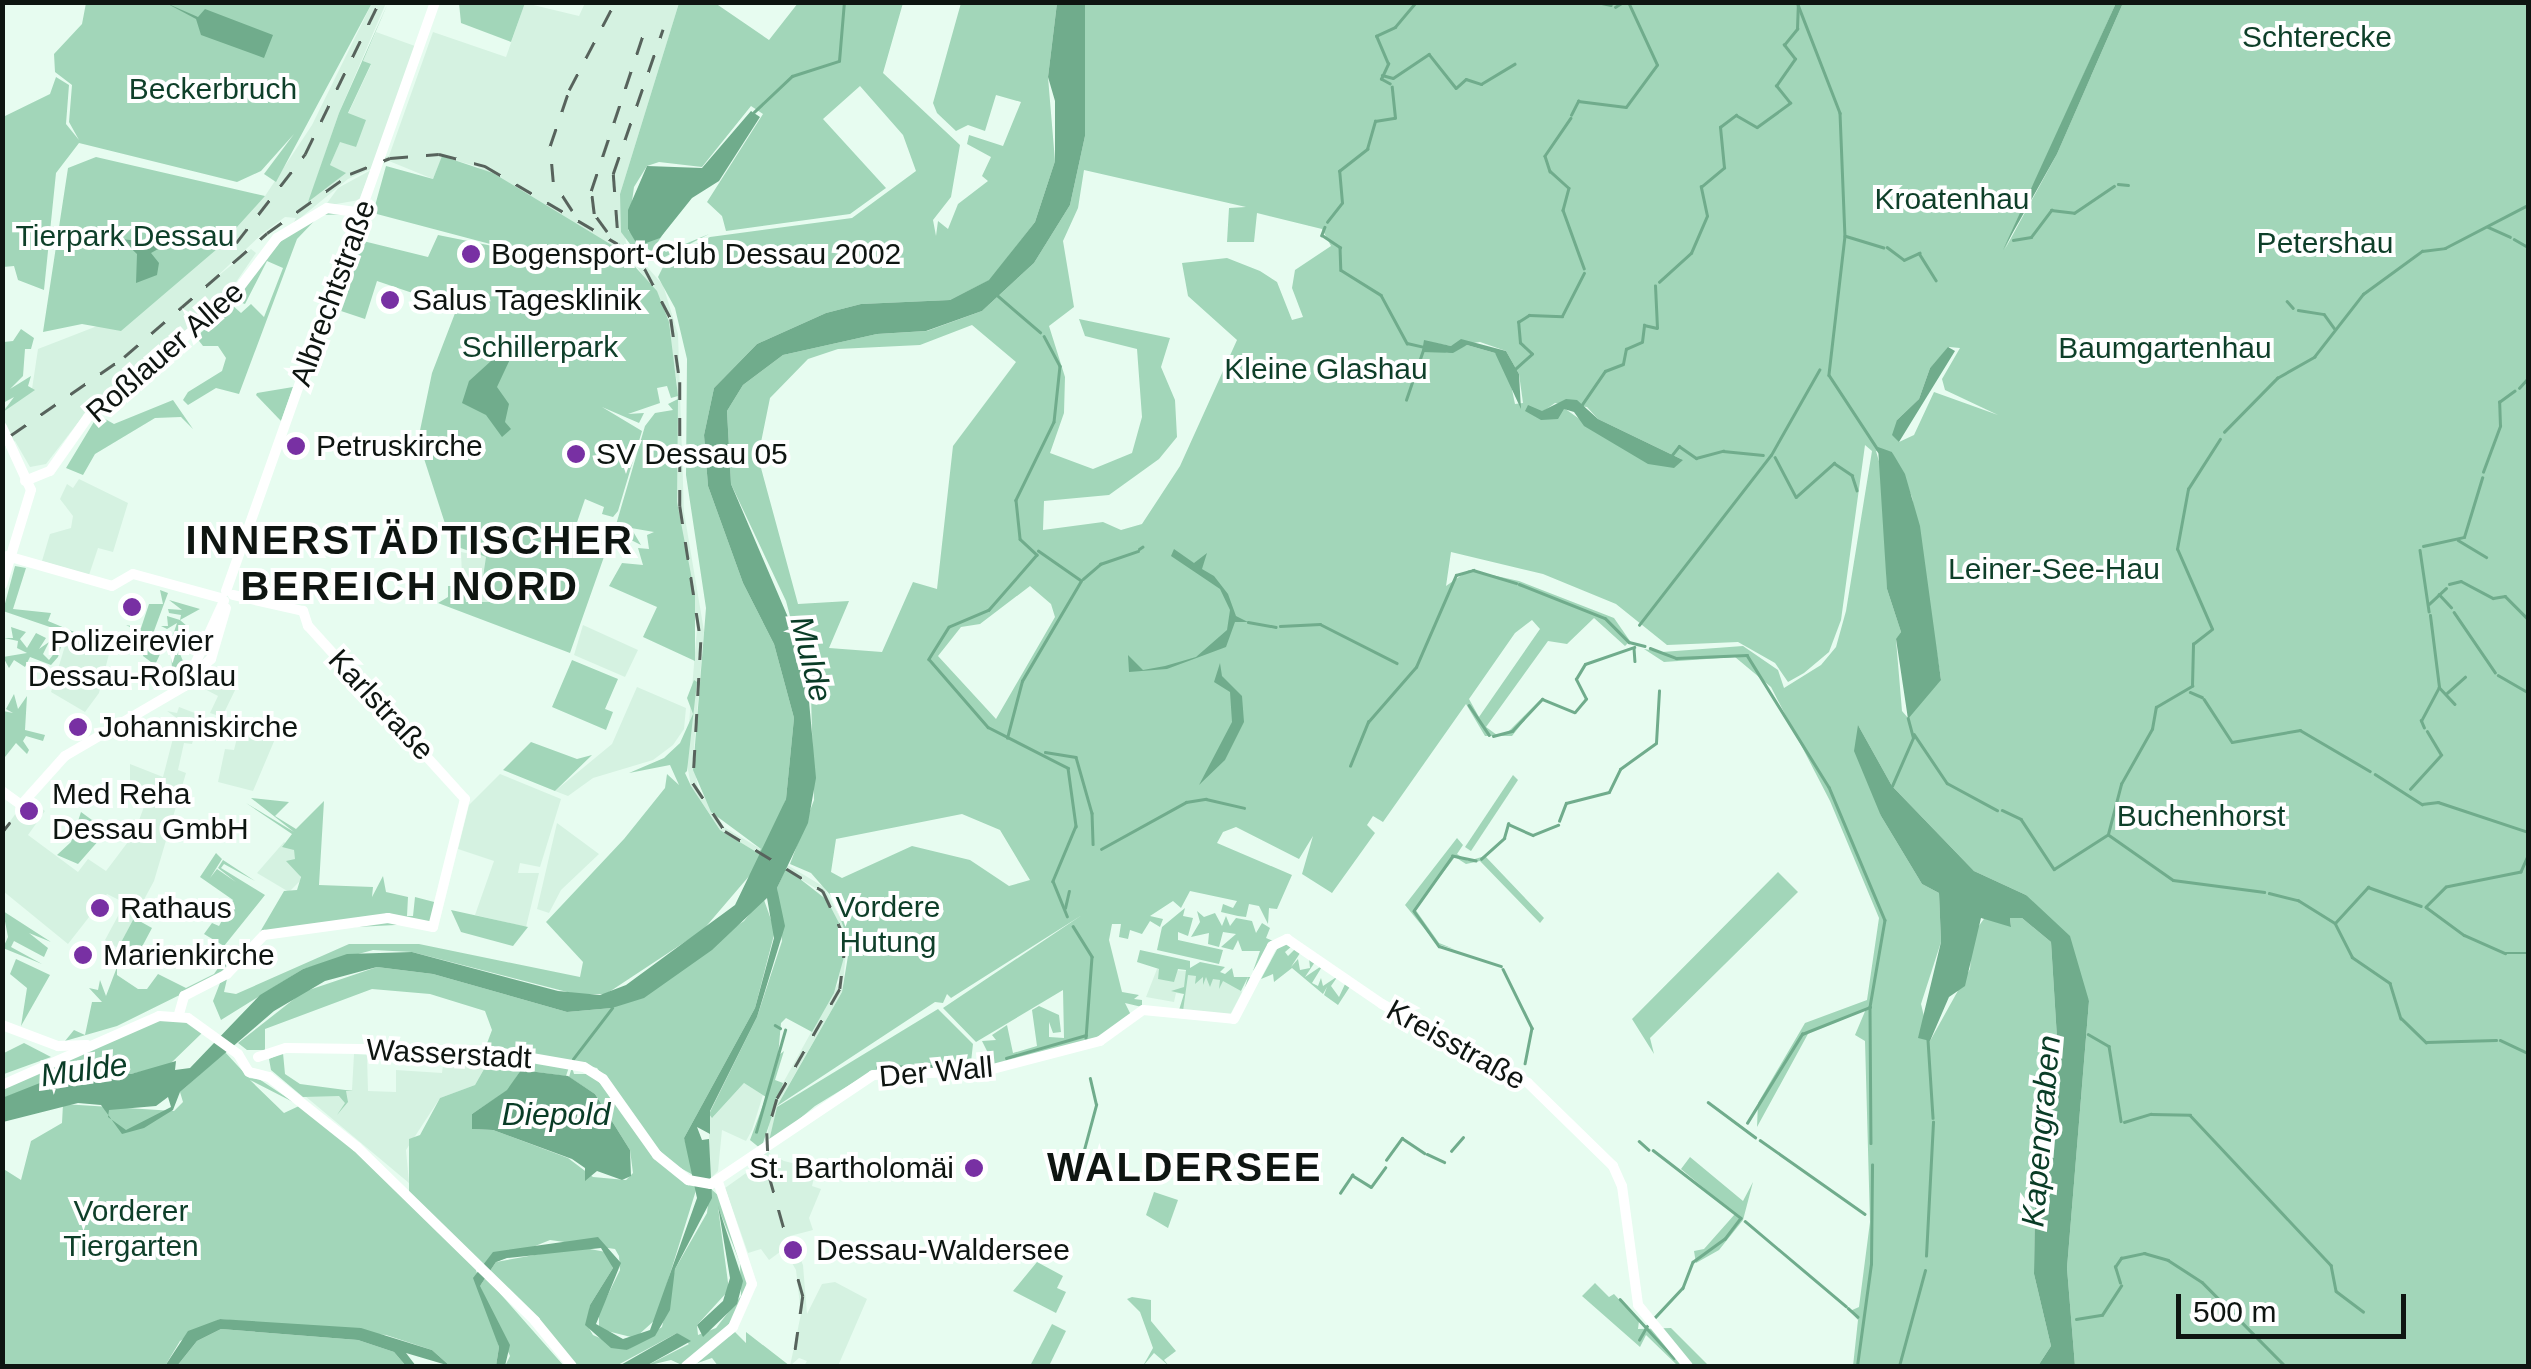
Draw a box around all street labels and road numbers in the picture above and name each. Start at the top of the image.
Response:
street label: Albrechtstraße [283,195,383,391]
street label: Roßlauer Allee [78,273,252,431]
street label: Karlstraße [321,642,441,768]
street label: Kreisstraße [1380,992,1532,1098]
street label: Wasserstadt [365,1032,533,1076]
street label: Der Wall [878,1049,994,1095]

